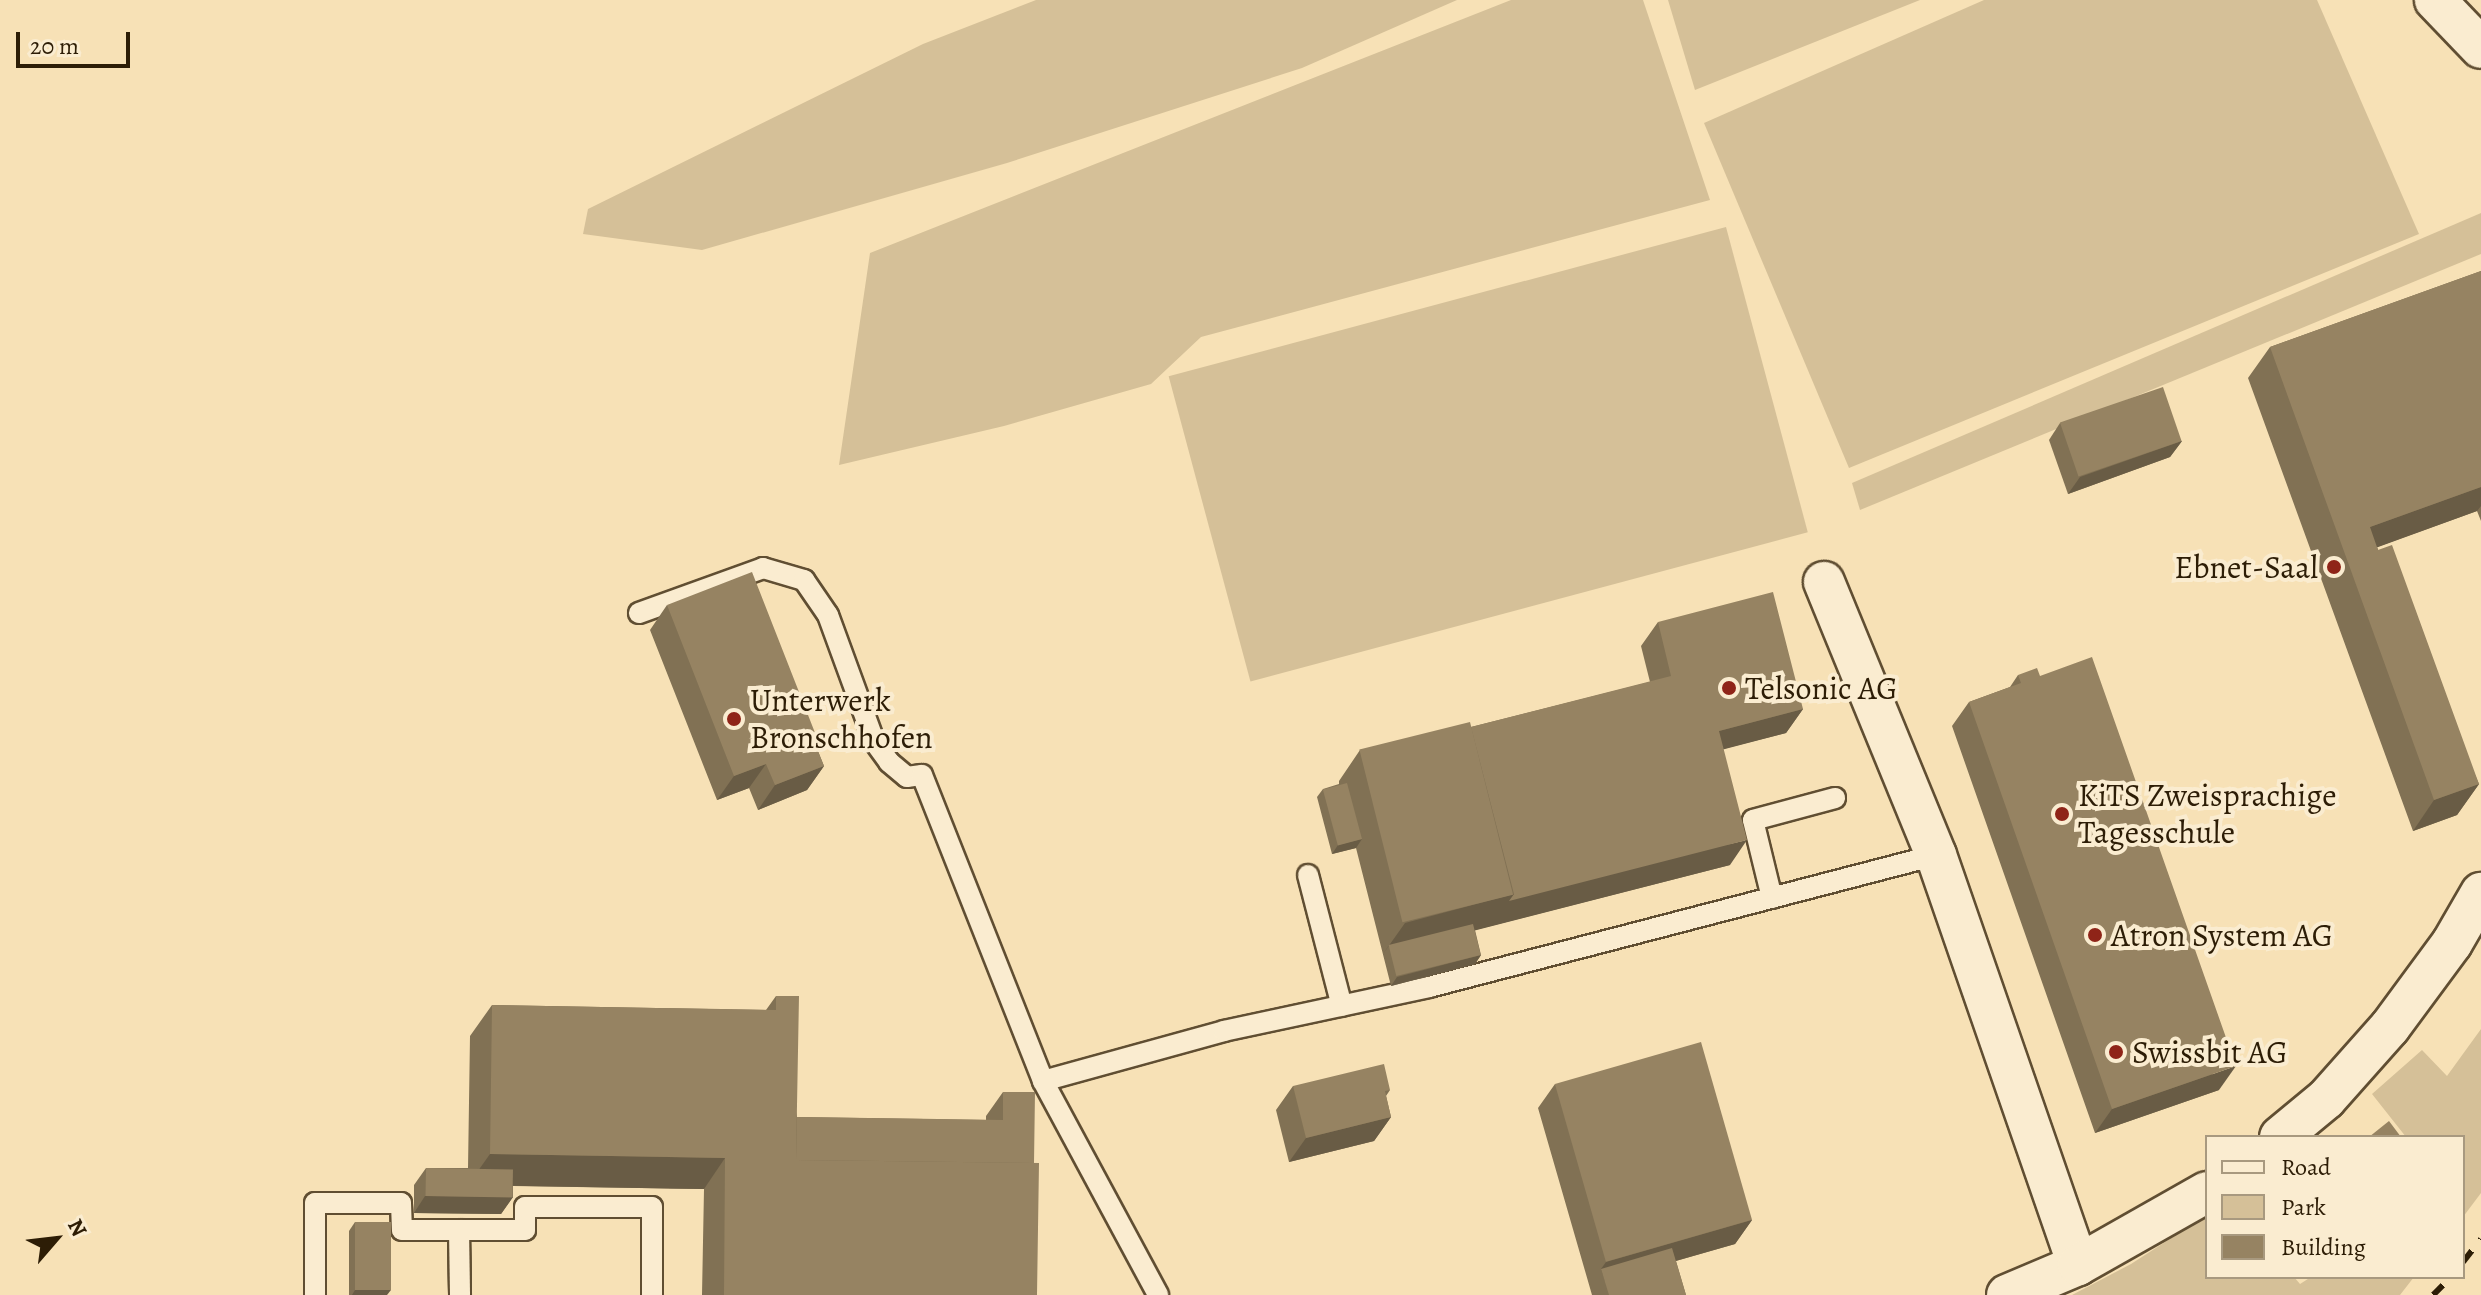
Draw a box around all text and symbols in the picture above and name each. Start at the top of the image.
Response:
scale bar [20,16,134,66]
text: 20 m [30,30,79,62]
place label: Ebnet-Saal [2174,548,2318,586]
marker: Ebnet-Saal [2325,558,2343,576]
place label: Telsonic AG [1745,669,1898,707]
marker: Telsonic AG [1720,679,1738,697]
place label: Unterwerk Bronschhofen [750,682,933,757]
marker: Unterwerk Bronschhofen [725,710,743,728]
place label: KiTS Zweisprachige Tagesschule [2078,777,2337,852]
marker: KiTS Zweisprachige Tagesschule [2053,805,2071,823]
place label: Atron System AG [2111,916,2333,954]
marker: Atron System AG [2086,926,2104,944]
place label: Swissbit AG [2132,1033,2288,1071]
marker: Swissbit AG [2107,1043,2125,1061]
legend [2205,1135,2465,1279]
text: Road [2281,1151,2331,1183]
text: Park [2281,1191,2326,1223]
north arrow [16,1199,96,1279]
text: N [60,1214,94,1242]
text: Building [2281,1231,2366,1263]

